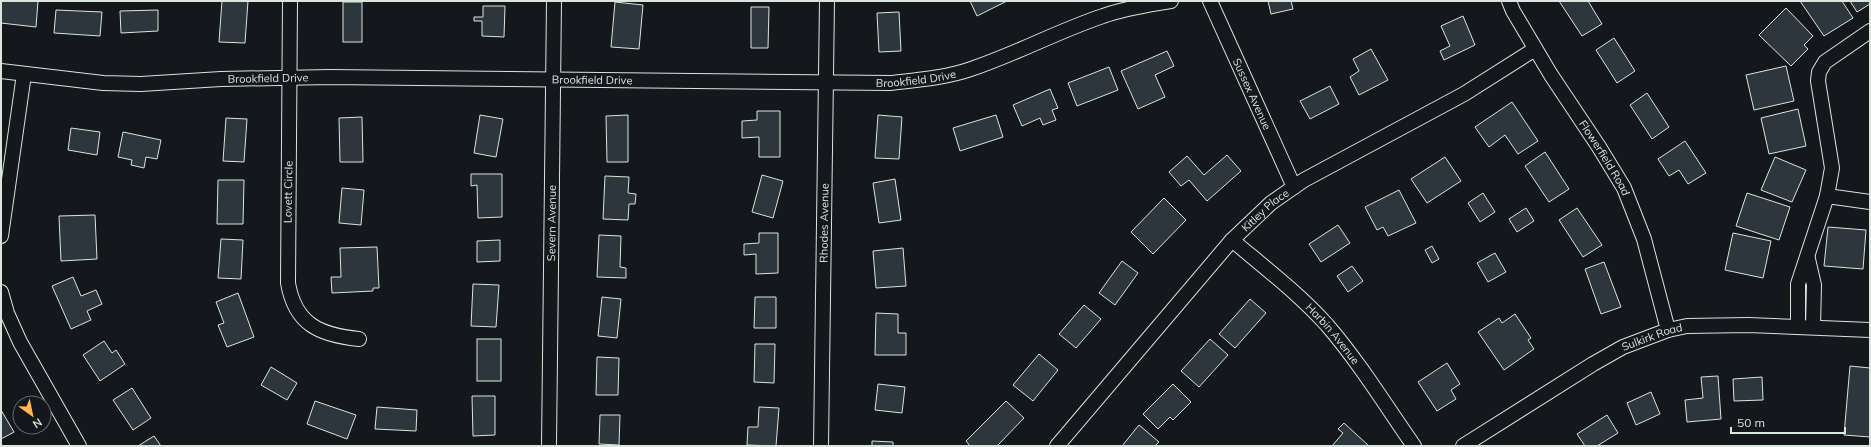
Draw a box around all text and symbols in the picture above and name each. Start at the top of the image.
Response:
street label: Sussex Avenue [1230,56,1274,132]
street label: Brookfield Drive [876,67,957,90]
street label: Brookfield Drive [228,70,309,86]
street label: Brookfield Drive [552,72,633,87]
street label: Flowerfield Road [1576,117,1633,197]
street label: Lovett Circle [280,161,296,223]
street label: Rhodes Avenue [816,183,832,263]
street label: Severn Avenue [544,185,559,261]
street label: Kitley Place [1238,186,1292,234]
street label: Harbin Avenue [1303,300,1363,367]
street label: Sulkirk Road [1620,320,1684,354]
north arrow [12,395,52,435]
scale bar [1731,409,1845,435]
text: N [30,415,45,432]
text: 50 m [1737,415,1765,430]

